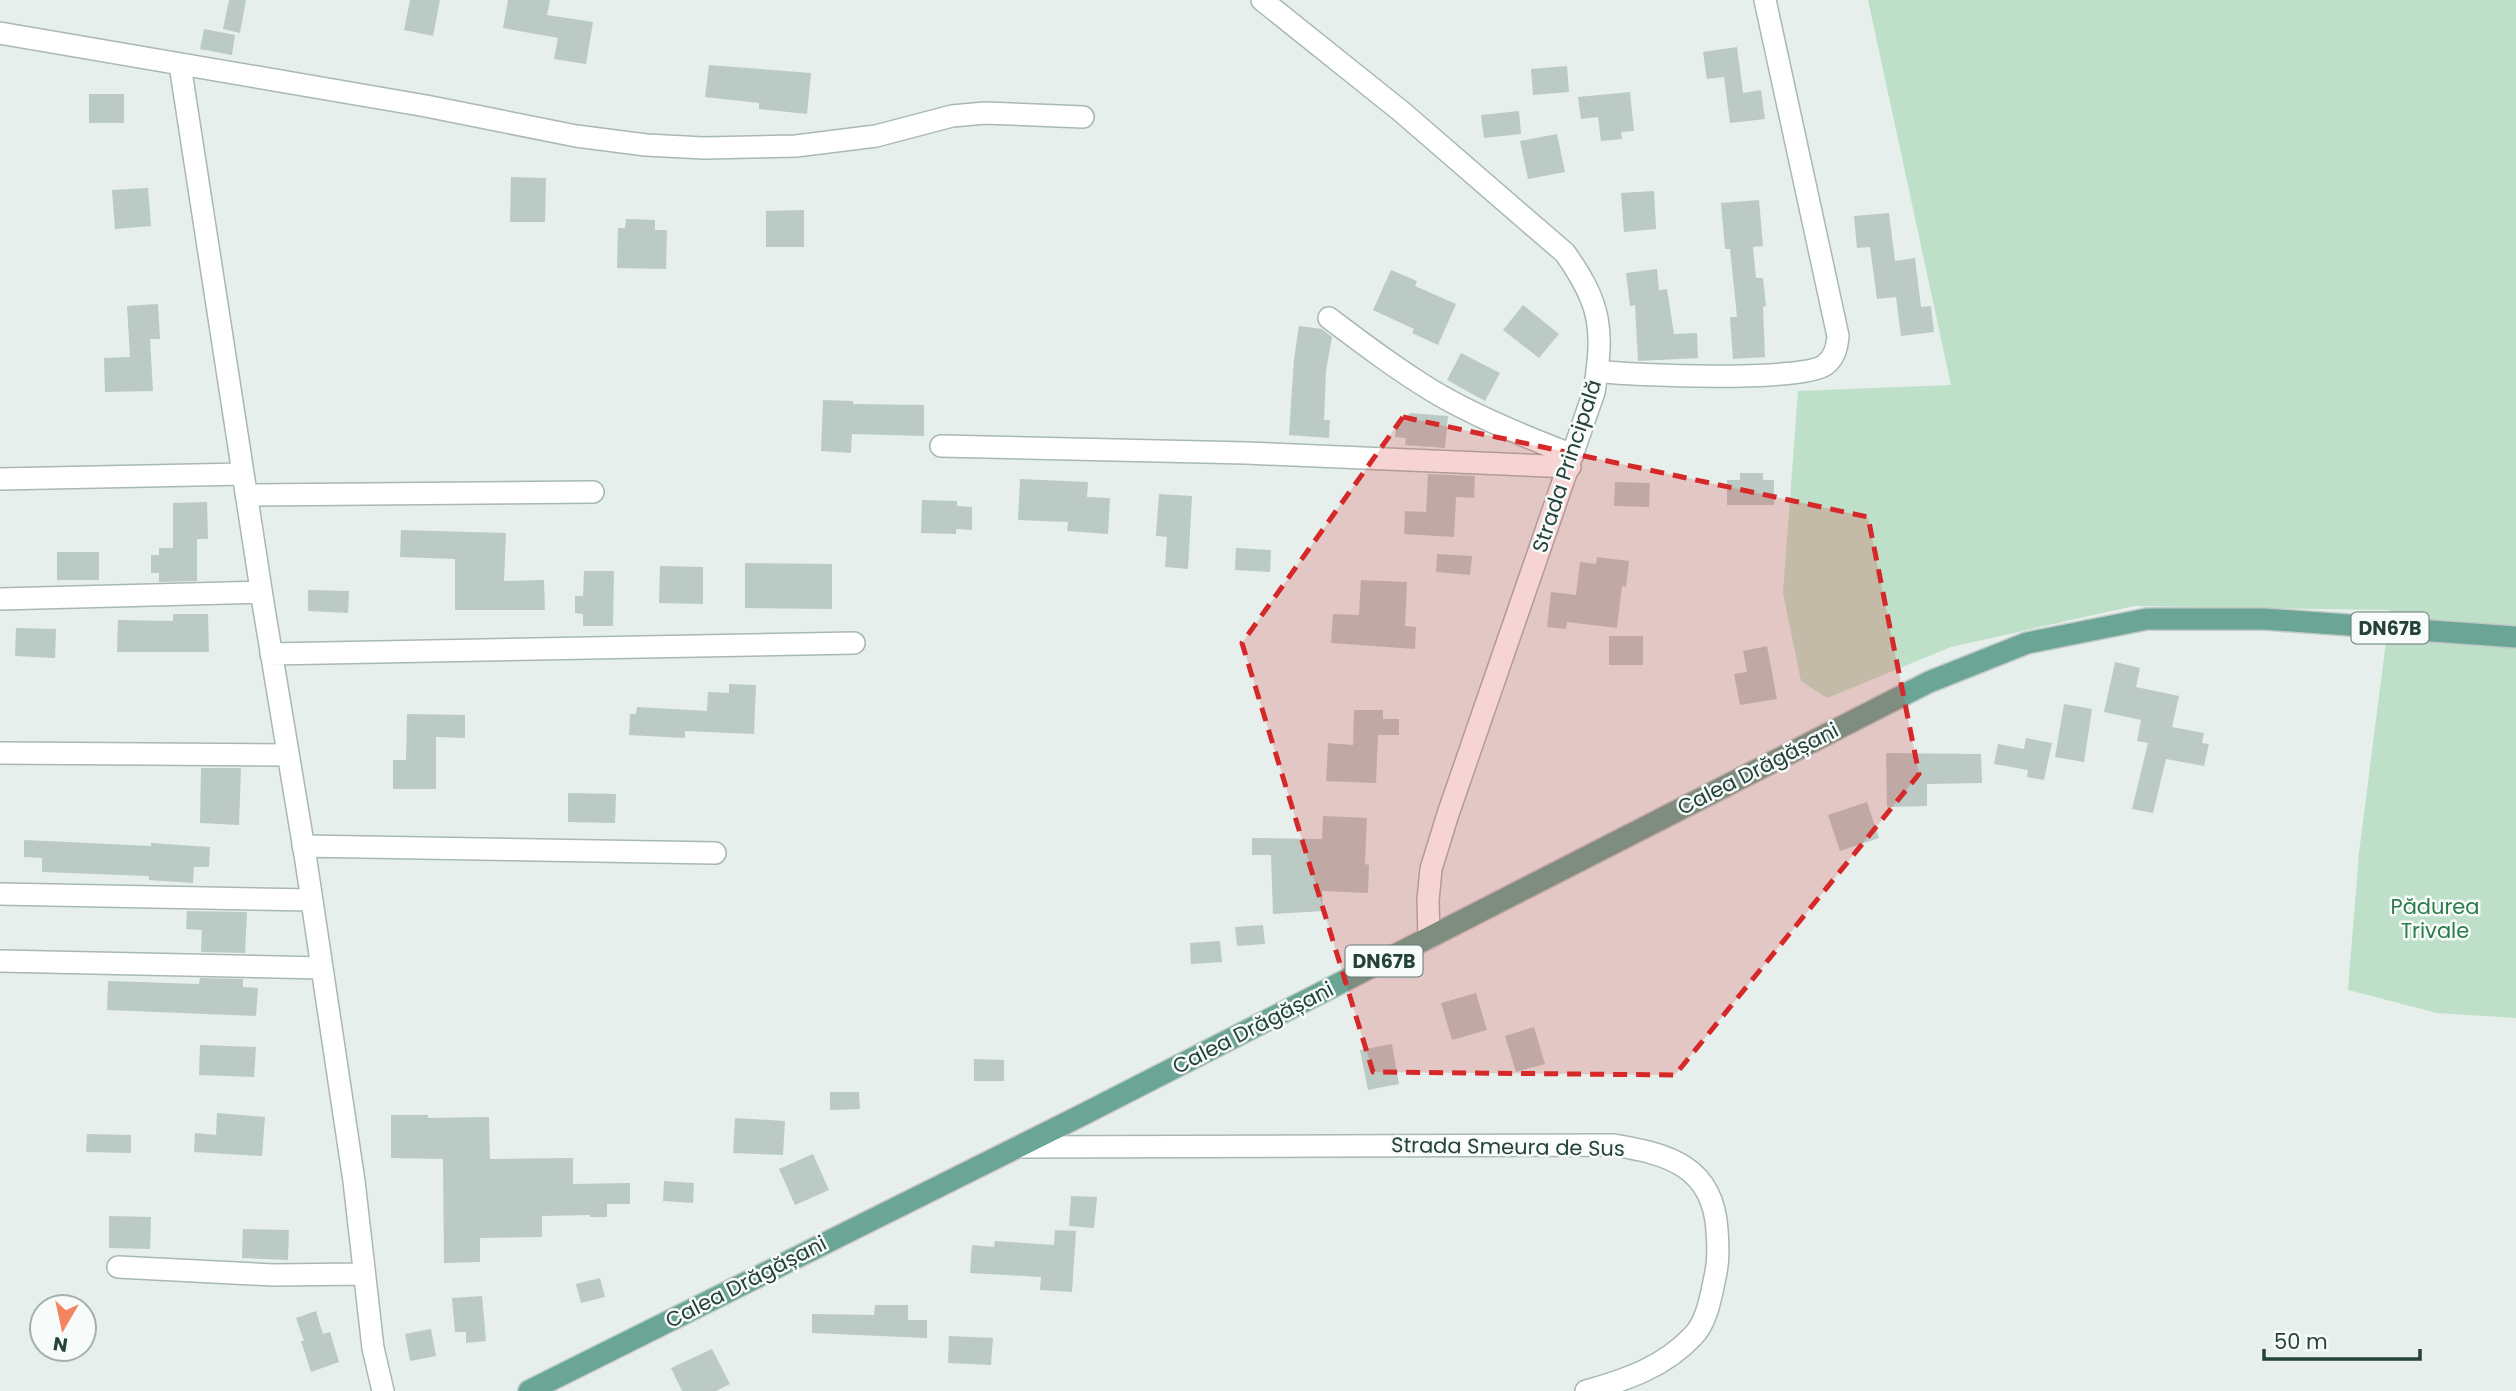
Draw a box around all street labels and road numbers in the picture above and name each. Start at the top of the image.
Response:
street label: Strada Principală [1525,376,1608,556]
road number: DN67B [2352,612,2428,643]
street label: Calea Drăgășani [1672,715,1843,822]
road number: DN67B [1346,945,1422,976]
street label: Calea Drăgășani [1167,974,1338,1081]
street label: Strada Smeura de Sus [1391,1130,1625,1163]
street label: Calea Drăgășani [660,1228,831,1335]

